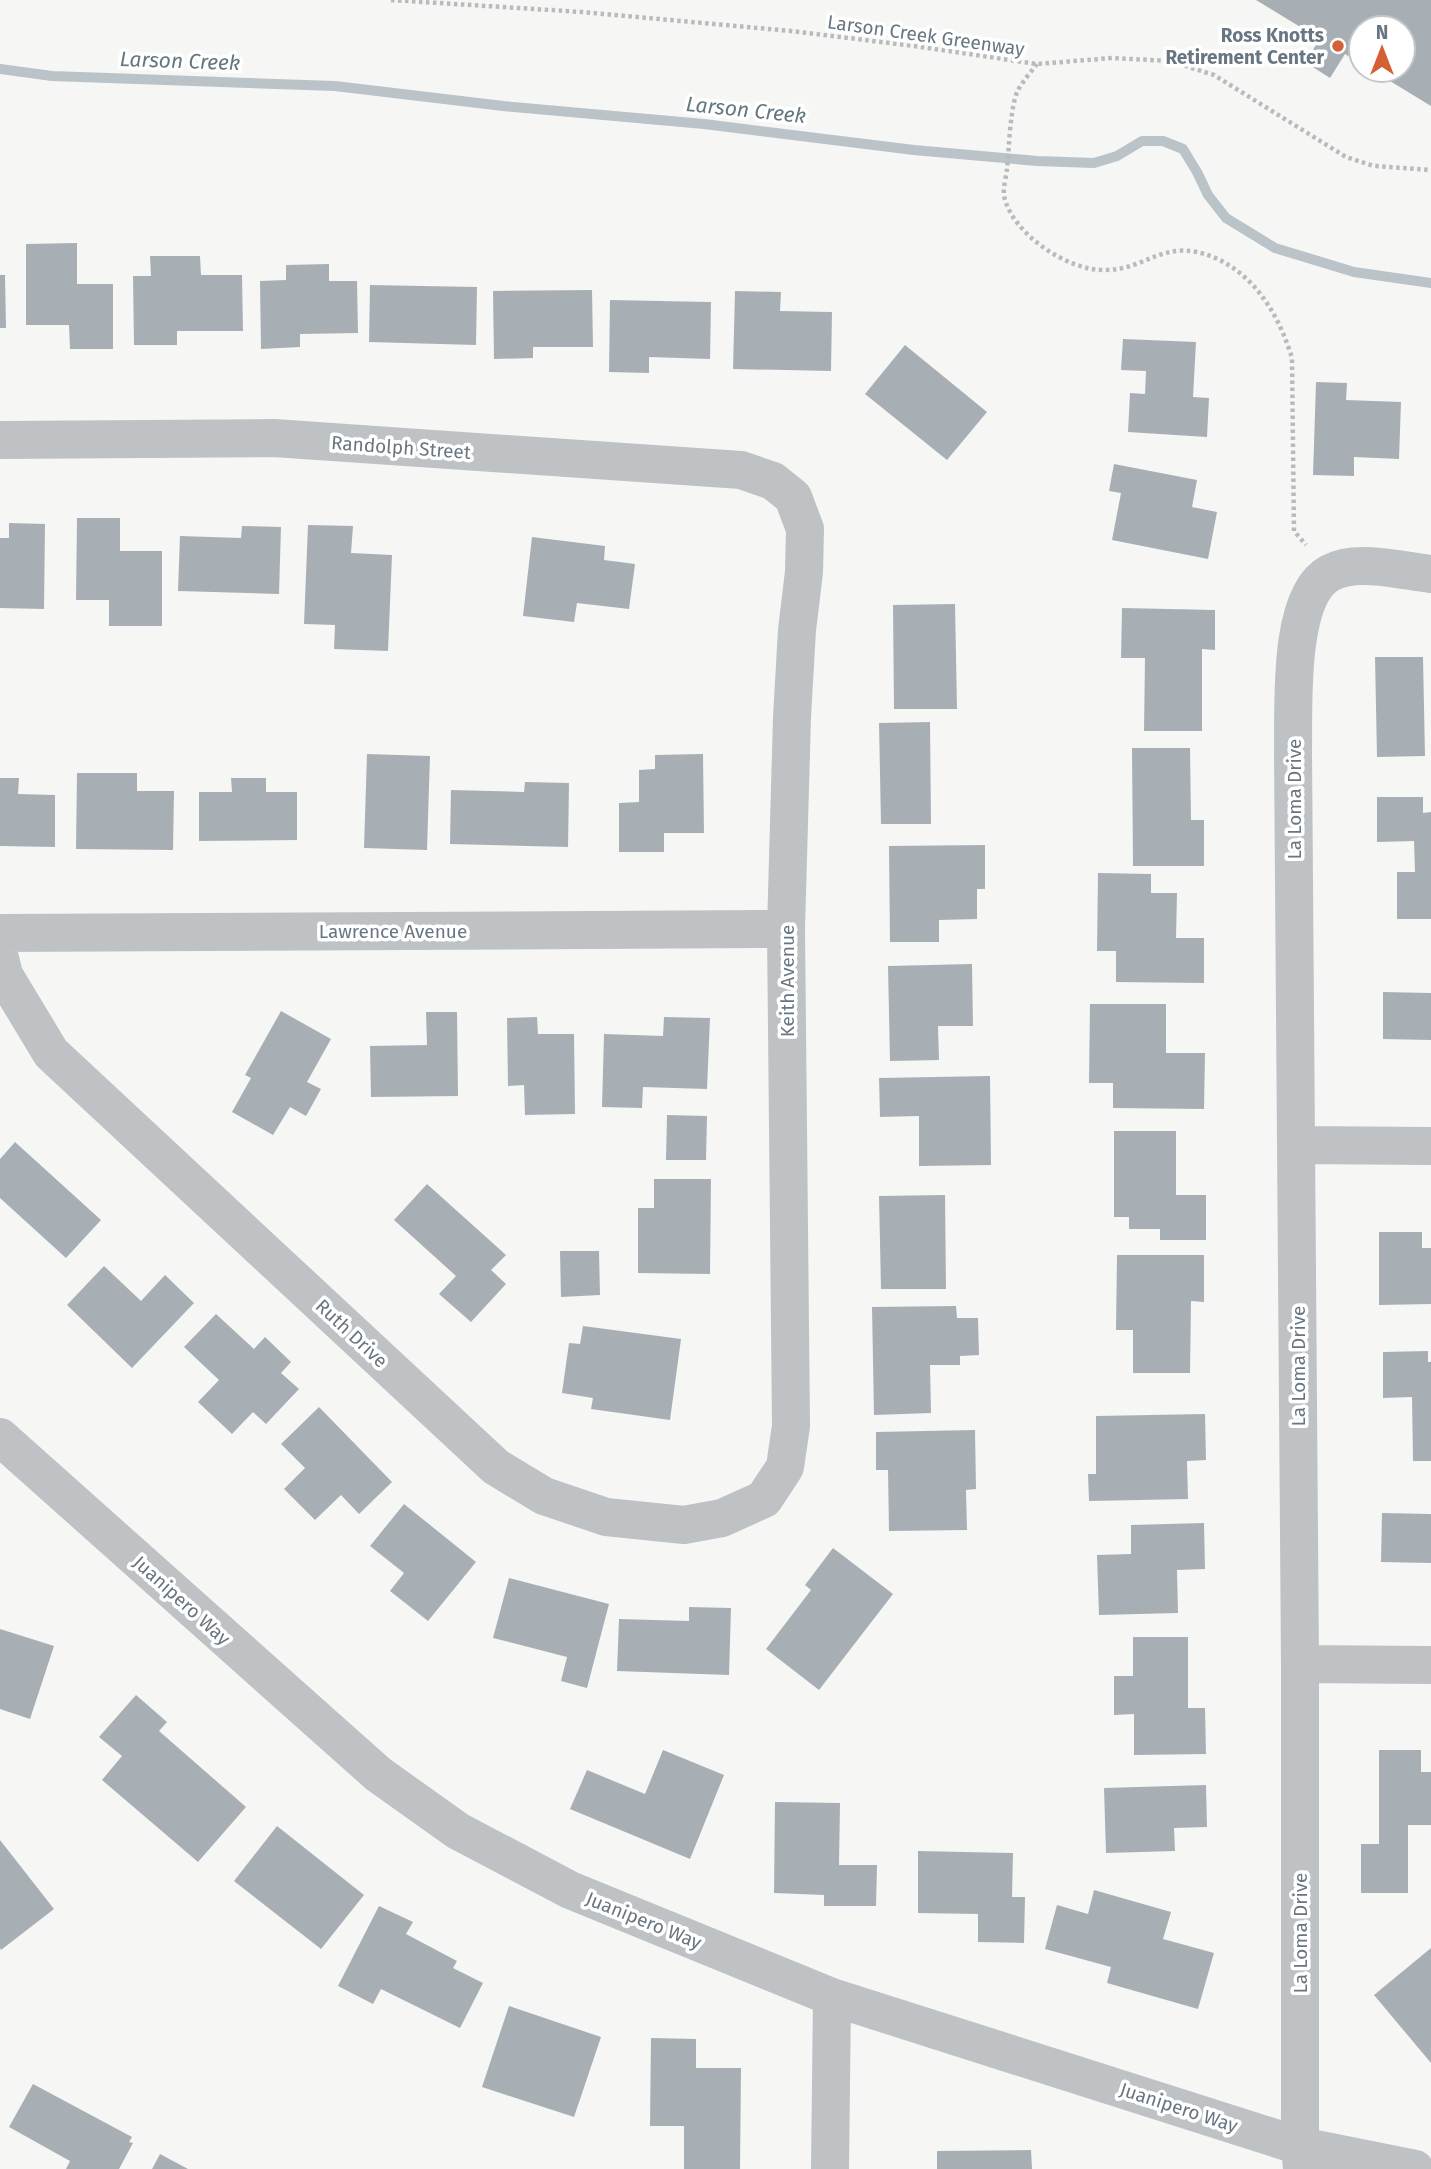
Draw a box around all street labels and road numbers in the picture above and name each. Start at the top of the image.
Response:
street label: Larson Creek Greenway [826,10,1027,61]
street label: Randolph Street [330,431,472,464]
street label: La Loma Drive [1283,739,1306,859]
street label: Lawrence Avenue [319,920,467,943]
street label: Keith Avenue [776,925,799,1037]
street label: Ruth Drive [311,1294,392,1373]
street label: La Loma Drive [1287,1306,1310,1426]
street label: Juanipero Way [128,1551,235,1650]
street label: La Loma Drive [1289,1873,1312,1993]
street label: Juanipero Way [583,1887,706,1954]
street label: Juanipero Way [1117,2078,1241,2138]

